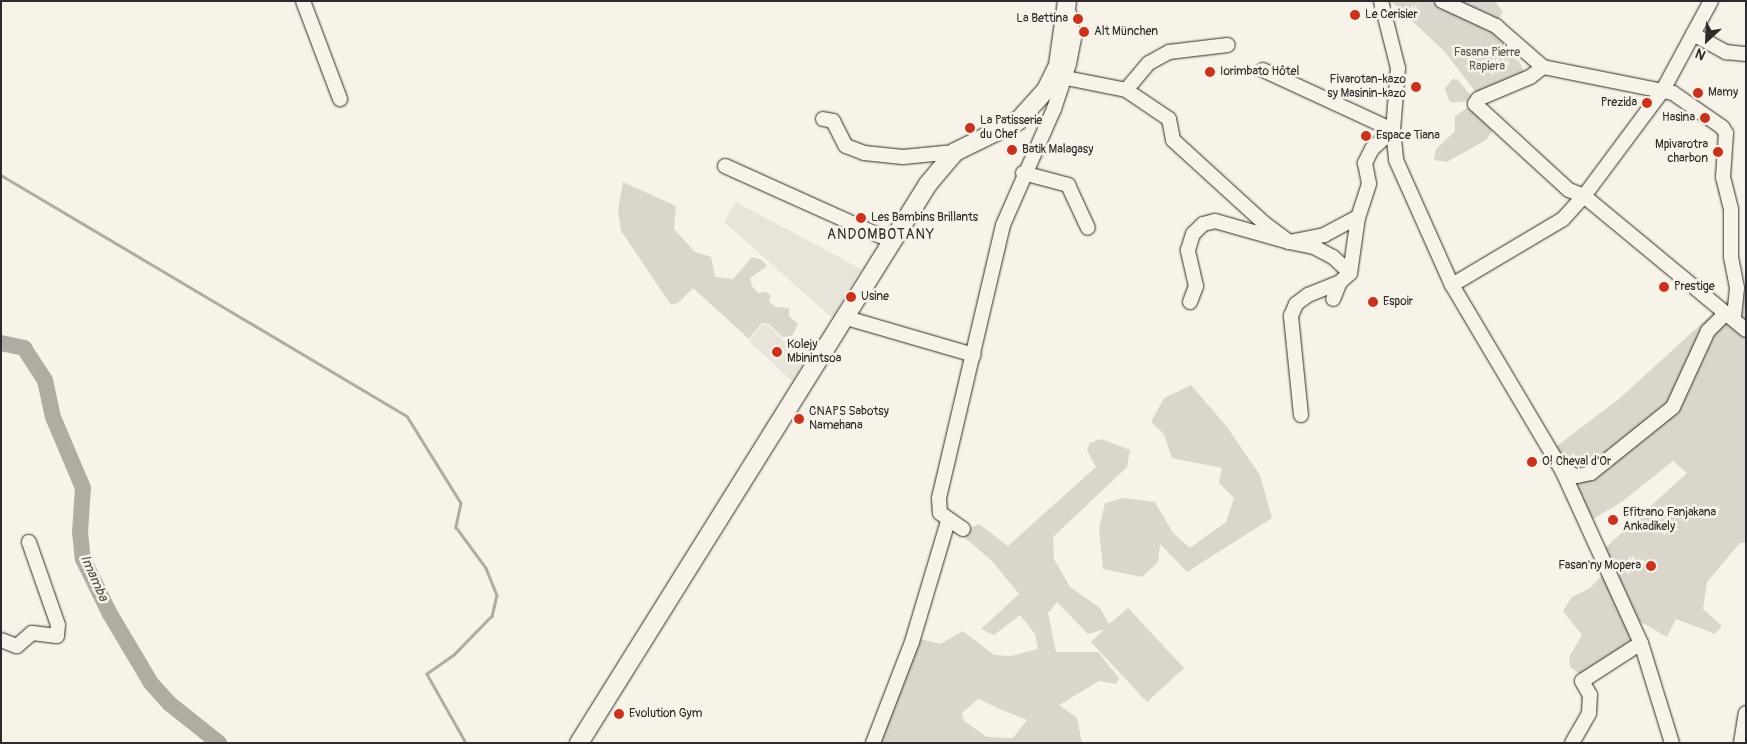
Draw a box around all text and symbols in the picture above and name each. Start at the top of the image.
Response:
place label: Le Cerisier [1365,8,1418,22]
marker: Le Cerisier [1349,9,1361,21]
place label: La Bettina [1016,12,1068,26]
marker: La Bettina [1072,13,1084,25]
north arrow [1682,15,1732,65]
place label: Alt München [1094,25,1158,39]
marker: Alt München [1078,26,1090,38]
text: N [1693,44,1708,64]
park label: Fasana Pierre Rapiera [1454,46,1520,74]
place label: Iorimbato Hôtel [1220,65,1299,79]
marker: Iorimbato Hôtel [1204,66,1216,78]
place label: Fivarotan-kazo sy Masinin-kazo [1327,73,1406,101]
marker: Fivarotan-kazo sy Masinin-kazo [1410,81,1422,93]
place label: Mamy [1708,86,1738,100]
marker: Mamy [1692,87,1704,99]
place label: Prezida [1601,96,1637,110]
marker: Prezida [1641,97,1653,109]
place label: Hasina [1662,111,1695,125]
marker: Hasina [1699,112,1711,124]
place label: La Patisserie du Chef [980,114,1042,142]
marker: La Patisserie du Chef [964,122,976,134]
place label: Espace Tiana [1376,129,1440,143]
marker: Espace Tiana [1360,130,1372,142]
place label: Mpivarotra charbon [1655,138,1708,166]
place label: Batik Malagasy [1022,143,1093,157]
marker: Batik Malagasy [1006,144,1018,156]
marker: Mpivarotra charbon [1712,146,1724,158]
place label: Les Bambins Brillants [871,211,978,225]
marker: Les Bambins Brillants [855,212,867,224]
district label: ANDOMBOTANY [826,227,936,243]
place label: Prestige [1674,280,1715,294]
marker: Prestige [1658,281,1670,293]
place label: Usine [861,290,889,304]
marker: Usine [845,291,857,303]
place label: Espoir [1383,295,1413,309]
marker: Espoir [1367,296,1379,308]
place label: Kolejy Mbinintsoa [787,338,841,366]
marker: Kolejy Mbinintsoa [771,346,783,358]
place label: CNAPS Sabotsy Namehana [809,405,889,433]
marker: CNAPS Sabotsy Namehana [793,413,805,425]
place label: O! Cheval d'Or [1542,455,1611,469]
marker: O! Cheval d'Or [1526,456,1538,468]
place label: Efitrano Fanjakana Ankadikely [1623,506,1716,534]
marker: Efitrano Fanjakana Ankadikely [1607,514,1619,526]
water label: Imamba [76,552,112,604]
place label: Fasan'ny Mopera [1558,559,1641,573]
marker: Fasan'ny Mopera [1645,560,1657,572]
place label: Evolution Gym [629,707,702,721]
marker: Evolution Gym [613,708,625,720]

